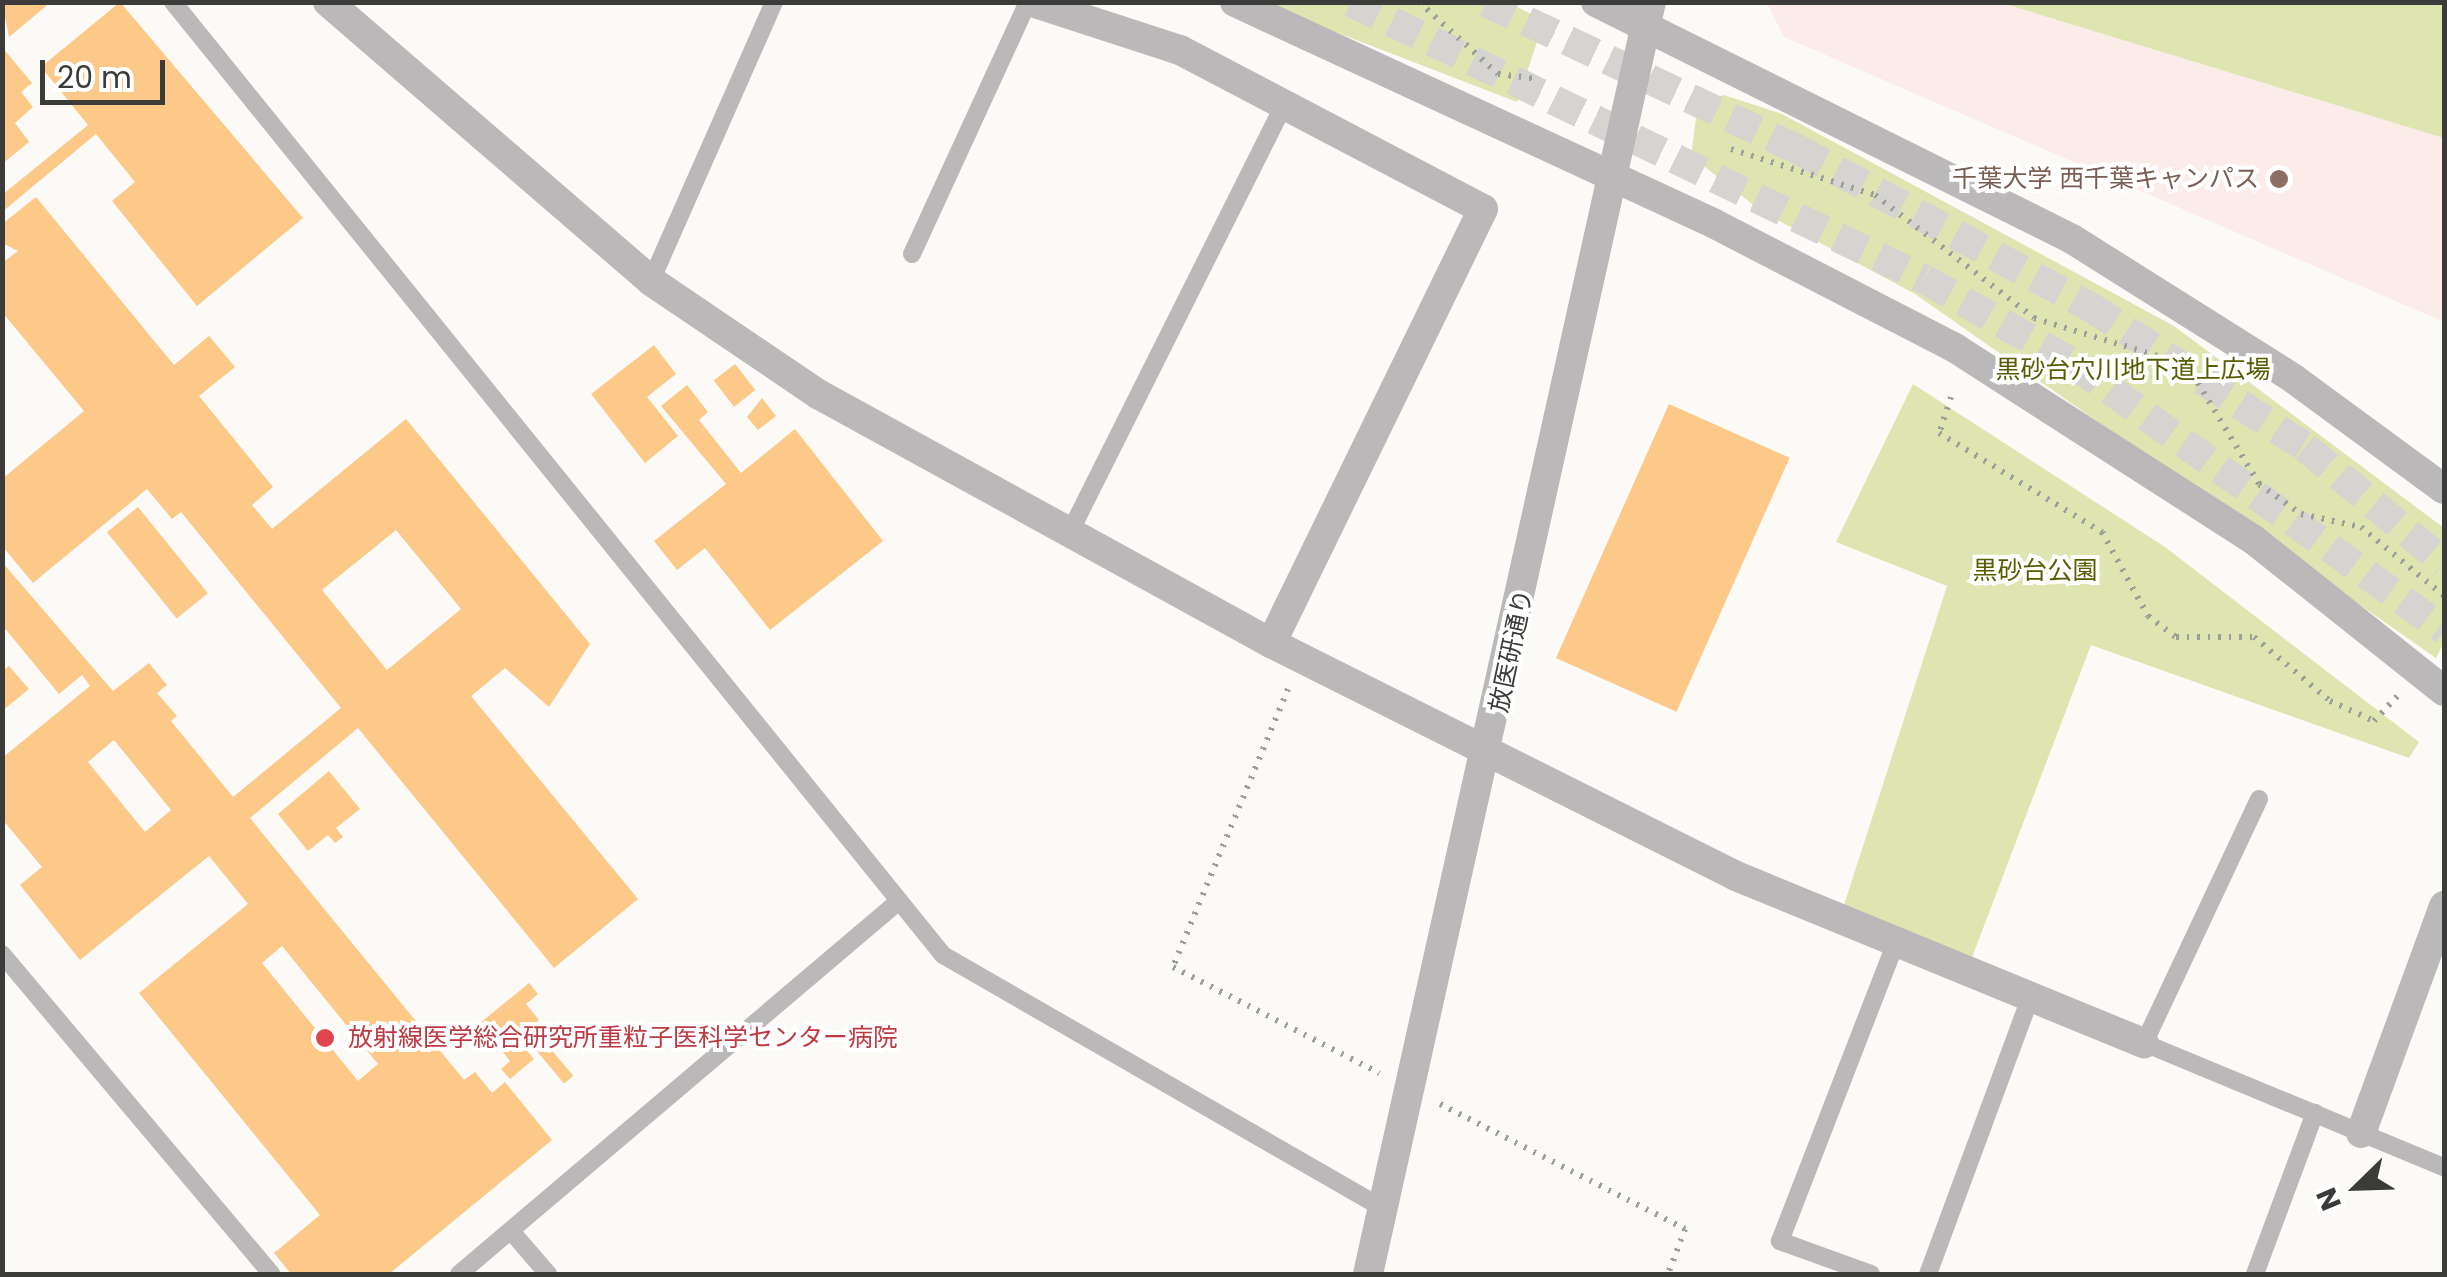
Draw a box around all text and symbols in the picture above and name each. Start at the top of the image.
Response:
scale bar [45,40,170,102]
text: 20 m [57,56,132,99]
place label: 千葉大学 西千葉キャンパス [1952,164,2259,194]
marker: 千葉大学 西千葉キャンパス [2268,168,2290,190]
park label: 黒砂台穴川地下道上広場 [1996,355,2270,385]
park label: 黒砂台公園 [1973,556,2097,586]
street label: 放医研通り [1484,587,1540,715]
place label: 放射線医学総合研究所重粒子医科学センター病院 [348,1023,898,1053]
marker: 放射線医学総合研究所重粒子医科学センター病院 [312,1025,338,1051]
north arrow [2307,1137,2407,1237]
text: N [2307,1182,2351,1216]

